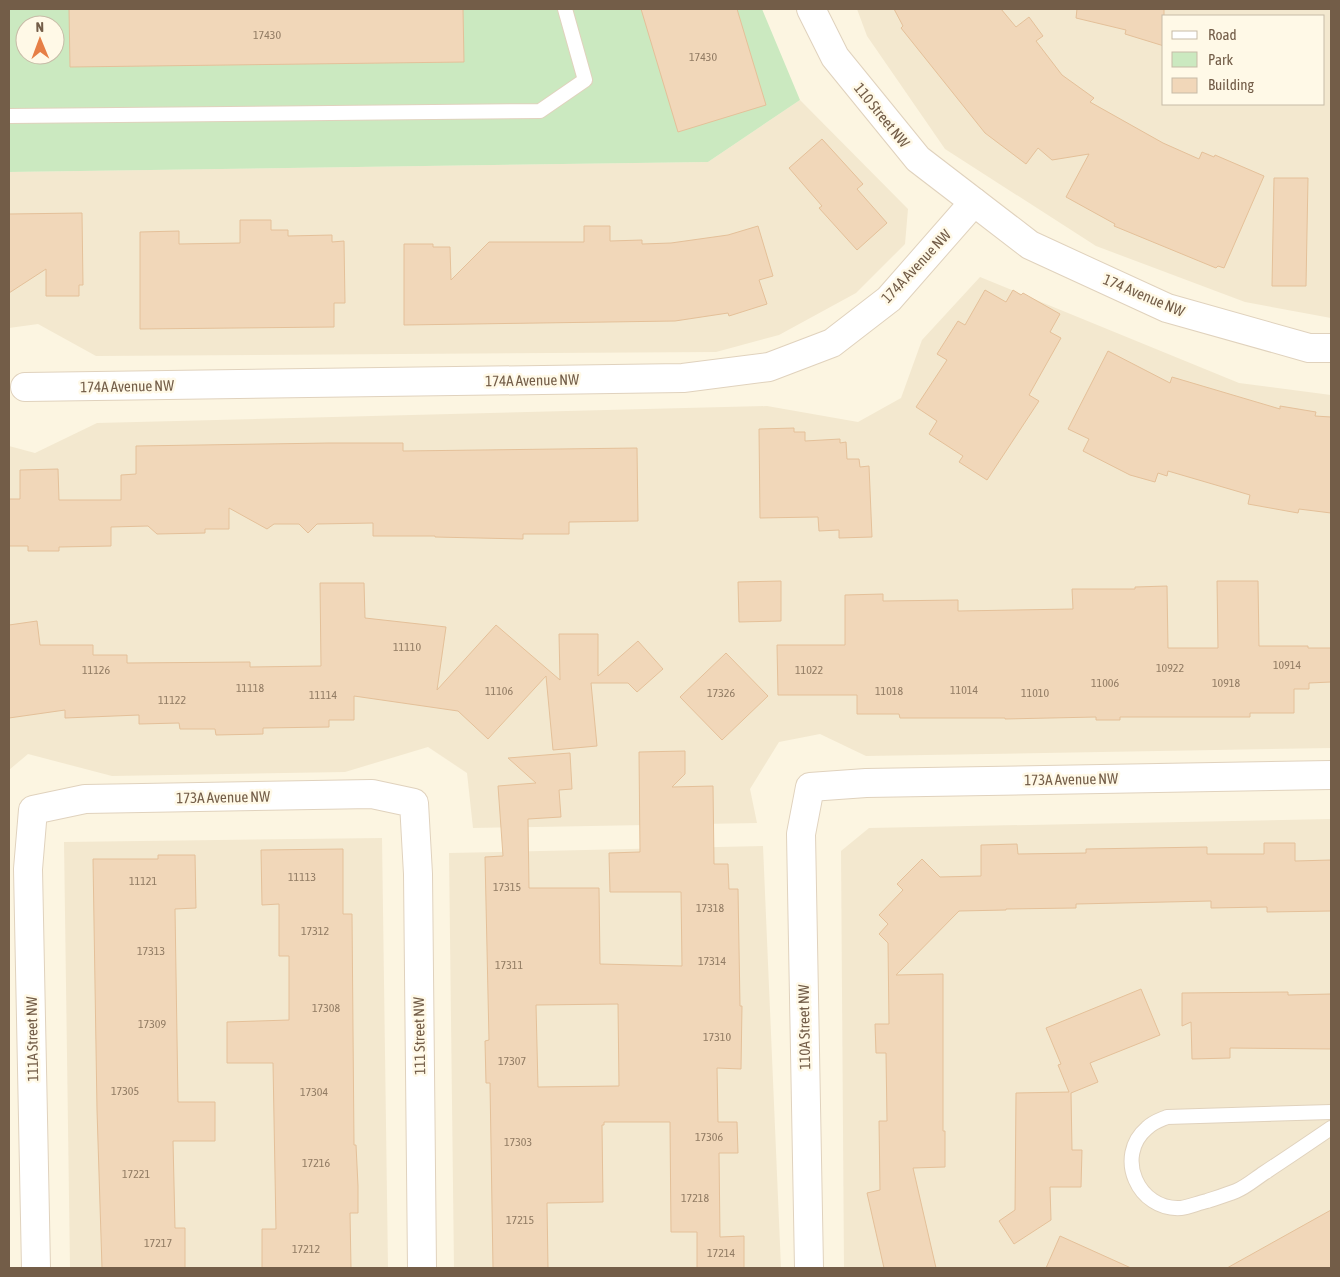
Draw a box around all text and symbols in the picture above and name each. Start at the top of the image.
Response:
north arrow [15,15,65,65]
legend [1162,15,1325,105]
text: N [36,19,44,35]
text: Road [1208,26,1237,43]
house number: 17430 [253,28,281,42]
house number: 17430 [689,50,717,64]
text: Park [1208,51,1233,68]
text: Building [1208,76,1254,93]
street label: 110 Street NW [851,79,913,151]
street label: 174A Avenue NW [878,226,954,306]
street label: 174 Avenue NW [1101,270,1187,320]
street label: 174A Avenue NW [485,371,579,389]
street label: 174A Avenue NW [80,377,174,395]
house number: 11110 [393,640,421,654]
house number: 10914 [1273,658,1301,672]
house number: 10922 [1156,661,1184,675]
house number: 11126 [82,663,110,677]
house number: 11022 [795,663,823,677]
house number: 11006 [1091,676,1119,690]
house number: 10918 [1212,676,1240,690]
house number: 11118 [236,681,264,695]
house number: 11014 [950,683,978,697]
house number: 11106 [485,684,513,698]
house number: 11018 [875,684,903,698]
house number: 17326 [707,686,735,700]
house number: 11010 [1021,686,1049,700]
house number: 11114 [309,688,337,702]
house number: 11122 [158,693,186,707]
street label: 173A Avenue NW [1024,770,1118,788]
street label: 173A Avenue NW [176,788,270,806]
house number: 11113 [288,870,316,884]
house number: 11121 [129,874,157,888]
house number: 17315 [493,880,521,894]
house number: 17318 [696,901,724,915]
house number: 17312 [301,924,329,938]
house number: 17313 [137,944,165,958]
house number: 17314 [698,954,726,968]
house number: 17311 [495,958,523,972]
street label: 110A Street NW [795,984,813,1070]
street label: 111A Street NW [23,996,41,1082]
street label: 111 Street NW [410,997,428,1075]
house number: 17308 [312,1001,340,1015]
house number: 17309 [138,1017,166,1031]
house number: 17310 [703,1030,731,1044]
house number: 17307 [498,1054,526,1068]
house number: 17305 [111,1084,139,1098]
house number: 17304 [300,1085,328,1099]
house number: 17306 [695,1130,723,1144]
house number: 17303 [504,1135,532,1149]
house number: 17216 [302,1156,330,1170]
house number: 17221 [122,1167,150,1181]
house number: 17218 [681,1191,709,1205]
house number: 17215 [506,1213,534,1227]
house number: 17217 [144,1236,172,1250]
house number: 17212 [292,1242,320,1256]
house number: 17214 [707,1246,735,1260]

